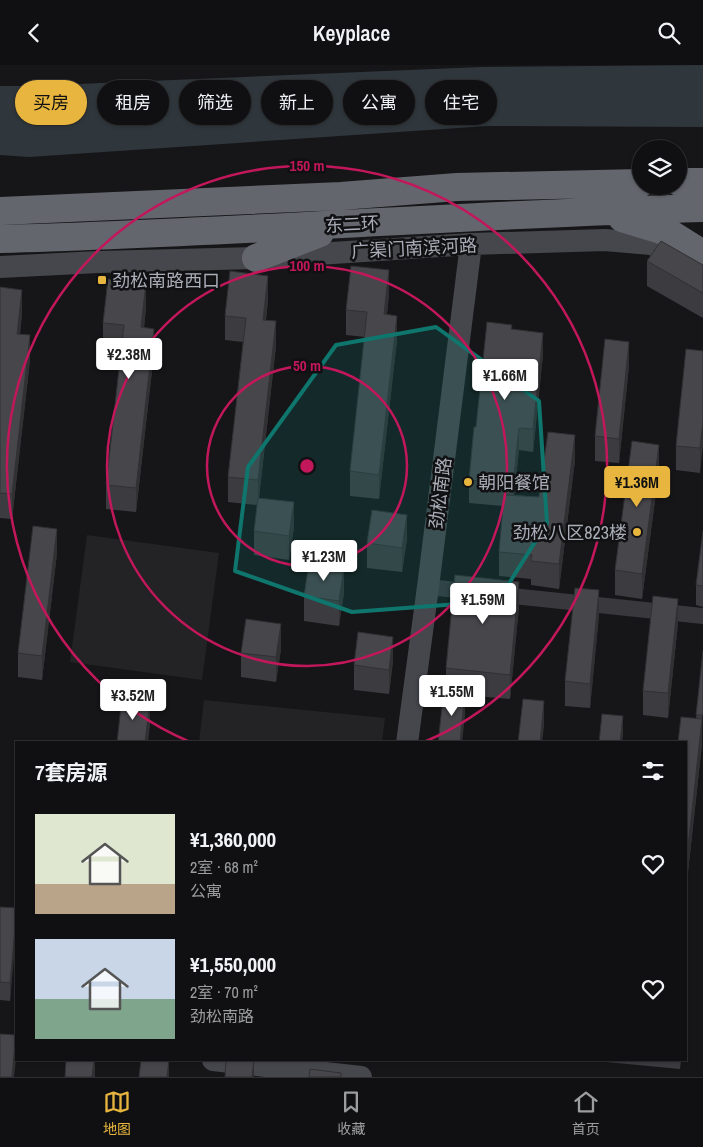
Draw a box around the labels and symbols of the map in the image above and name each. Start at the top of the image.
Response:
text: 150 m [290,155,324,176]
street label: 东二环 [324,210,380,238]
street label: 广渠门南滨河路 [350,232,478,264]
text: 100 m [290,255,324,276]
place label: 劲松南路西口 [112,268,220,293]
marker: 劲松南路西口 [96,274,108,286]
pin: ¥2.38M [88,337,170,380]
text: 50 m [293,355,321,376]
pin: ¥1.66M [464,359,546,401]
street label: 劲松南路 [423,456,457,530]
centre of rings [298,457,316,475]
pin: ¥1.36M [596,465,678,508]
place label: 朝阳餐馆 [478,470,550,495]
marker: 朝阳餐馆 [462,476,474,488]
place label: 劲松八区823楼 [512,520,627,545]
marker: 劲松八区823楼 [631,526,643,538]
pin: ¥1.23M [283,539,365,582]
pin: ¥1.59M [442,583,524,625]
pin: ¥1.55M [411,675,493,717]
pin: ¥3.52M [92,679,174,721]

